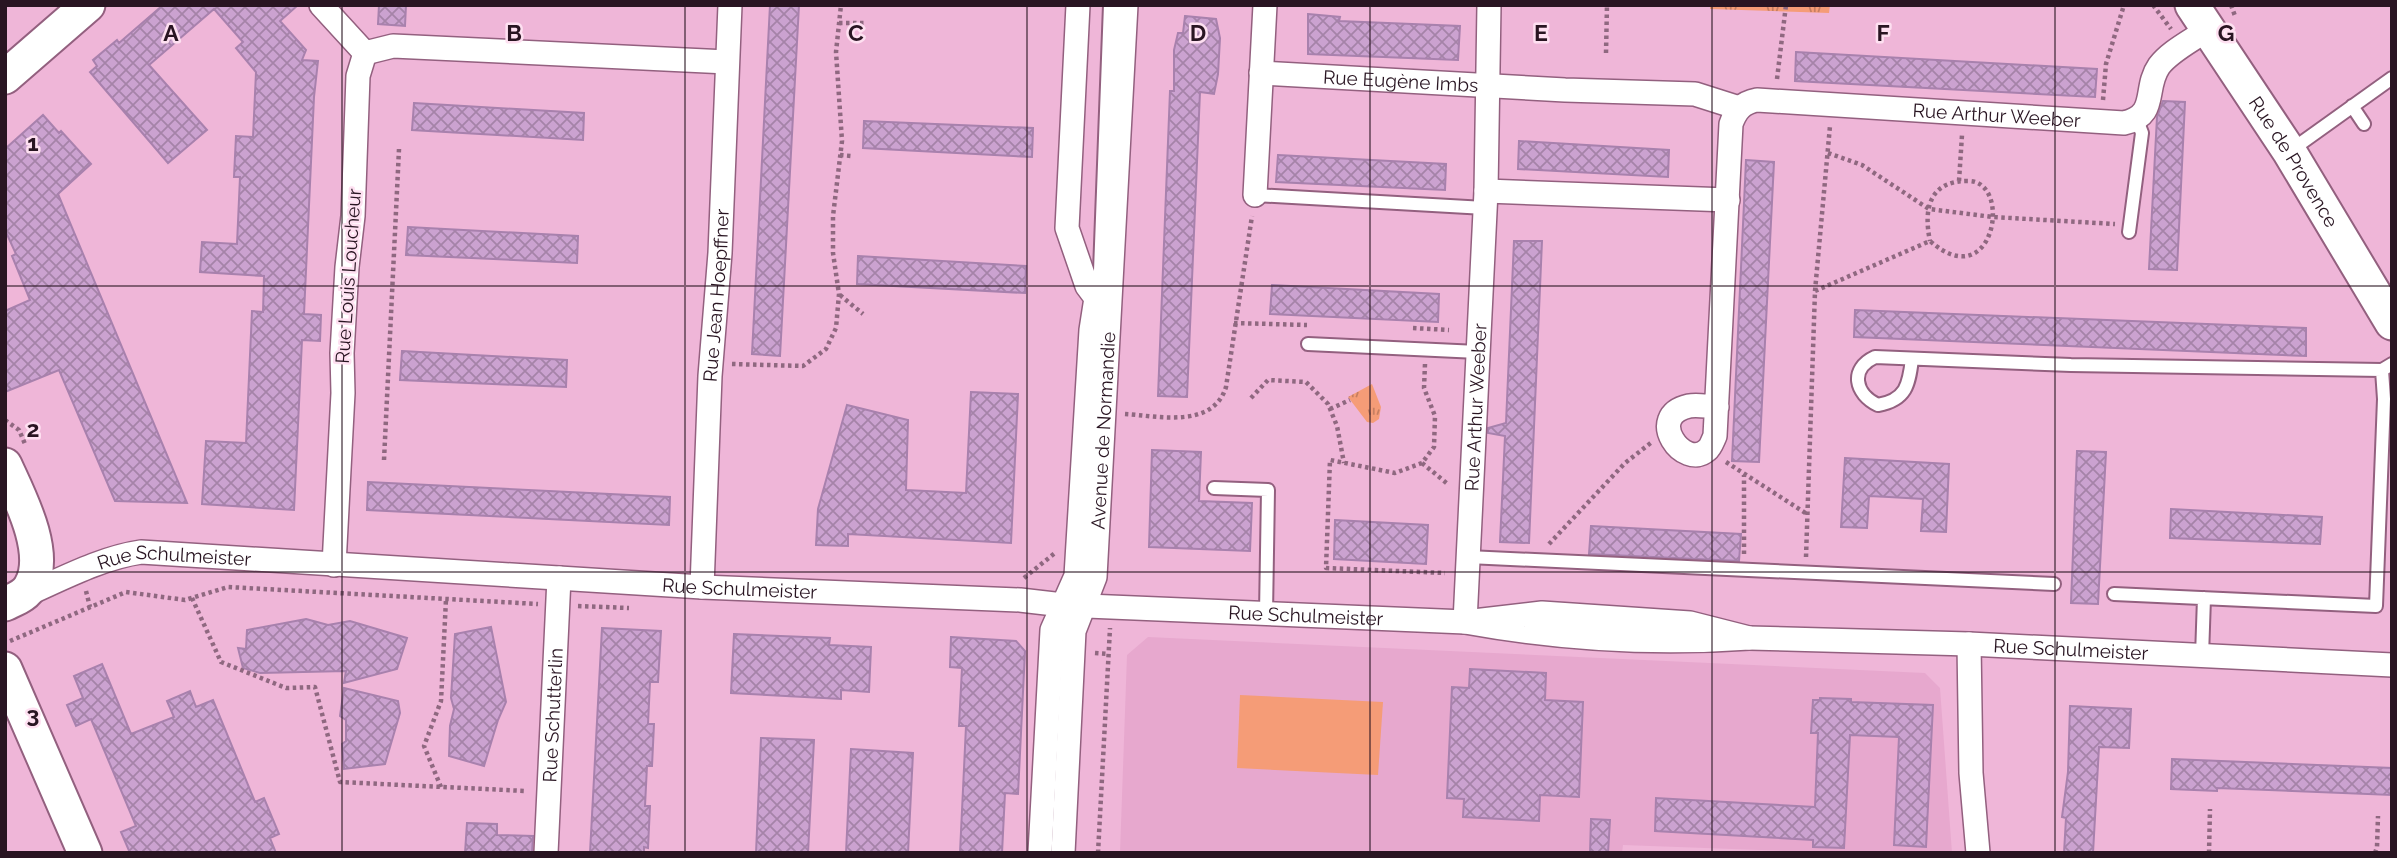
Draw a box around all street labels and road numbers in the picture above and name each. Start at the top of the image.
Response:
street label: Rue Eugène Imbs [1323,65,1479,96]
street label: Rue de Provence [2245,92,2343,231]
street label: Rue Arthur Weeber [1912,99,2082,131]
street label: Rue Louis Loucheur [331,188,365,364]
street label: Rue Jean Hoepffner [699,208,733,383]
street label: Rue Arthur Weeber [1460,322,1491,492]
street label: Avenue de Normandie [1087,331,1119,530]
street label: Rue Schulmeister [94,541,252,574]
street label: Rue Schulmeister [661,574,818,603]
street label: Rue Schulmeister [1228,601,1384,630]
street label: Rue Schulmeister [1993,634,2149,664]
street label: Rue Schutterlin [538,647,567,783]

